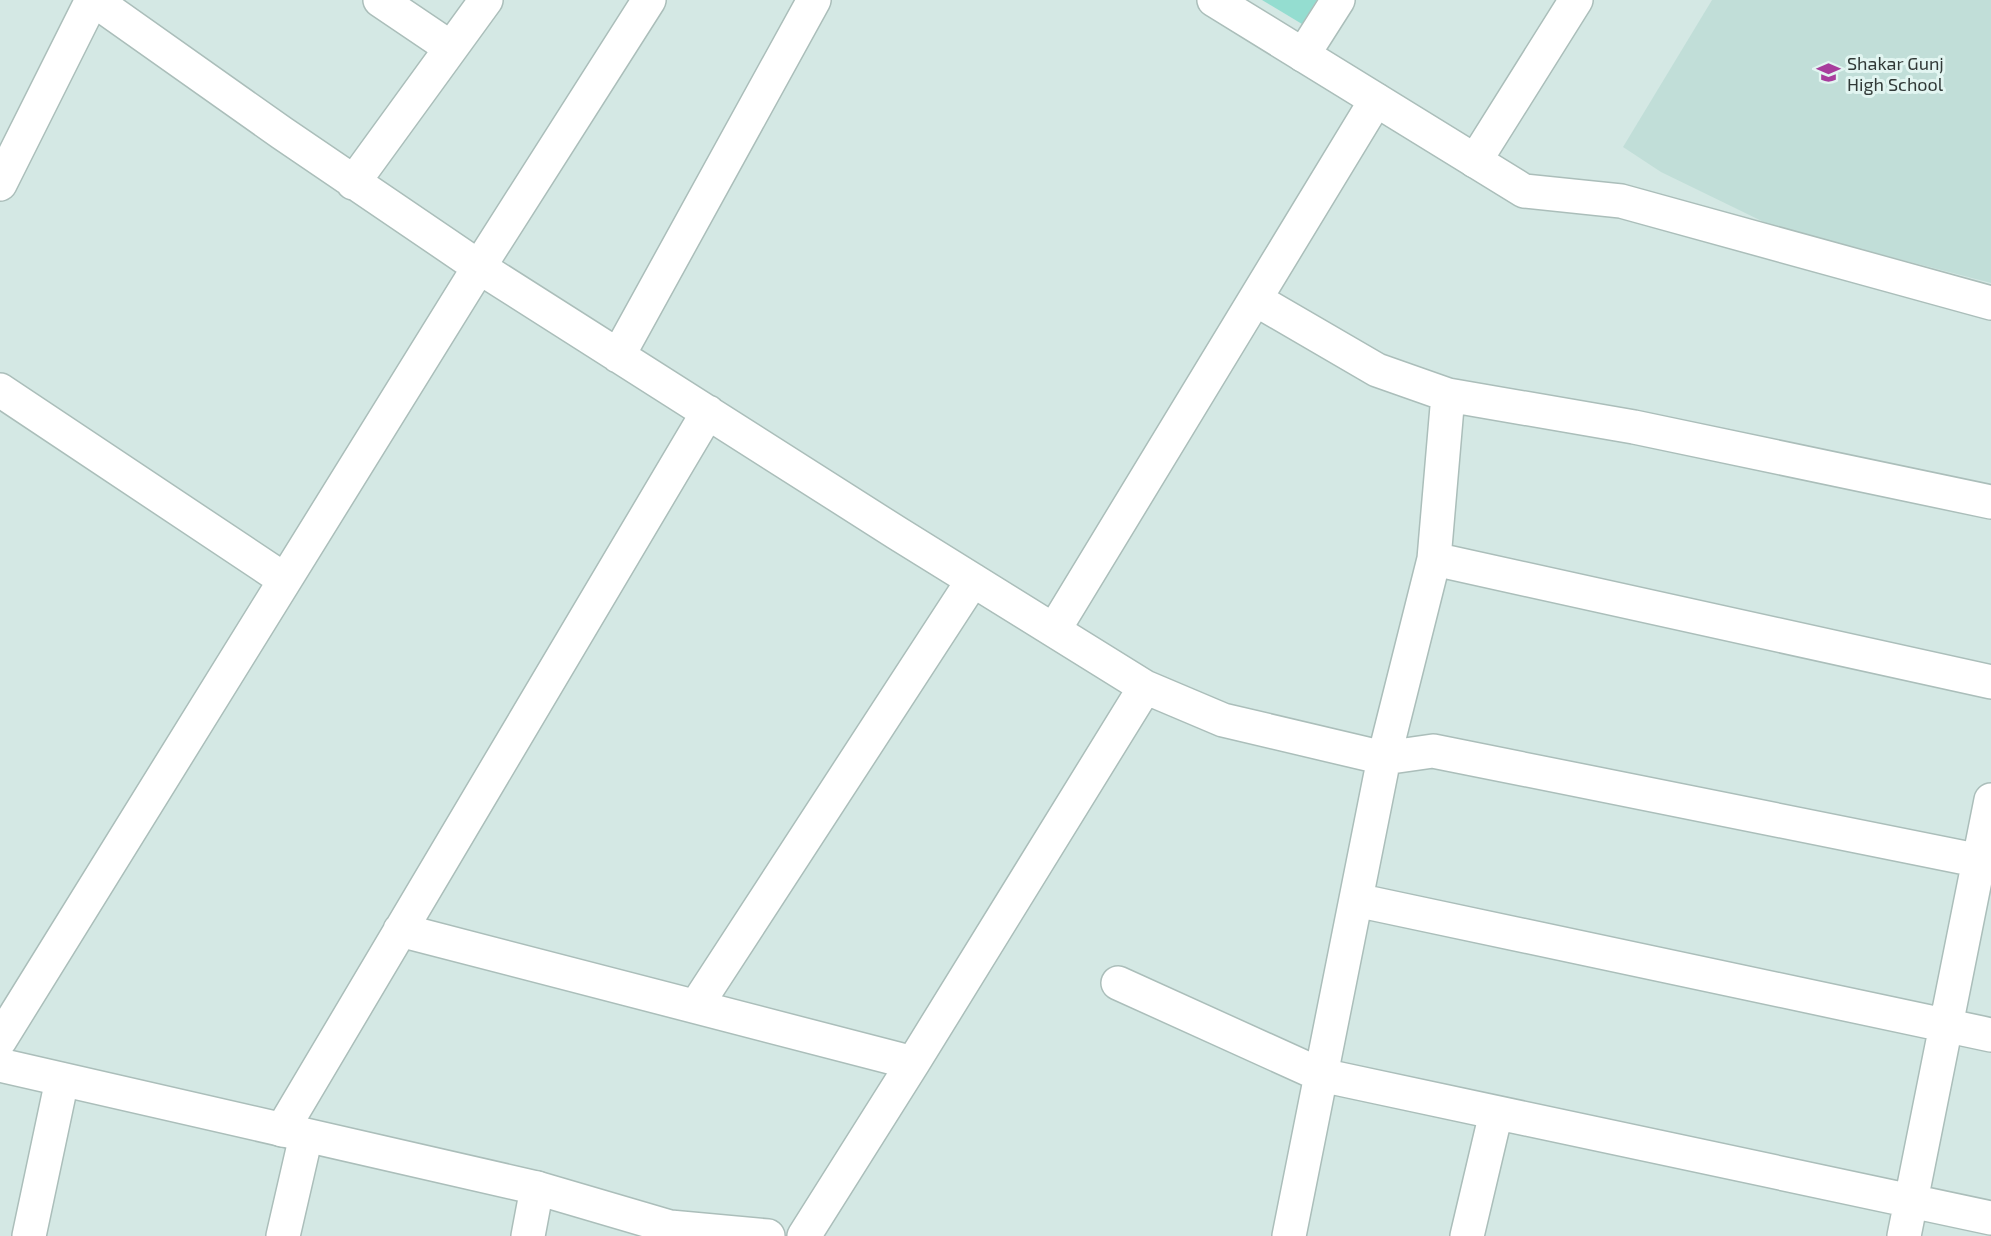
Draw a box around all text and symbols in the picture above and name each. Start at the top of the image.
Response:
place label: Shakar Gunj High School [1847,52,1944,95]
school or university icon: Shakar Gunj High School [1816,60,1842,86]

